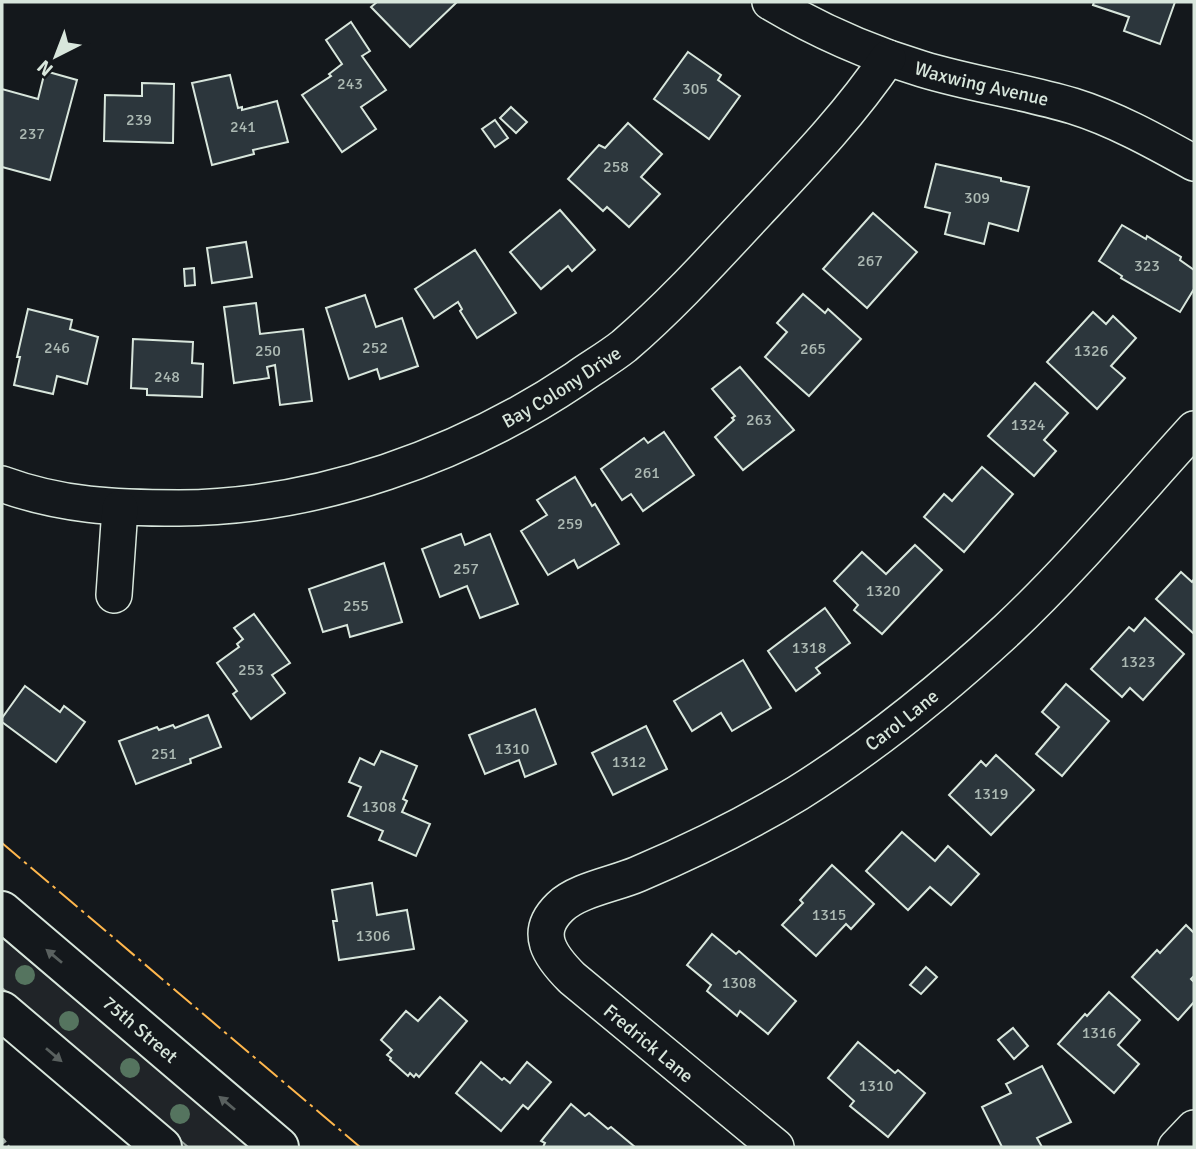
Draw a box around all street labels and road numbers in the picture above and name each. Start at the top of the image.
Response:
street label: Waxwing Avenue [911,56,1051,112]
street label: Bay Colony Drive [498,341,626,434]
street label: Carol Lane [861,684,944,757]
street label: 75th Street [97,991,183,1069]
street label: Fredrick Lane [598,999,698,1088]

